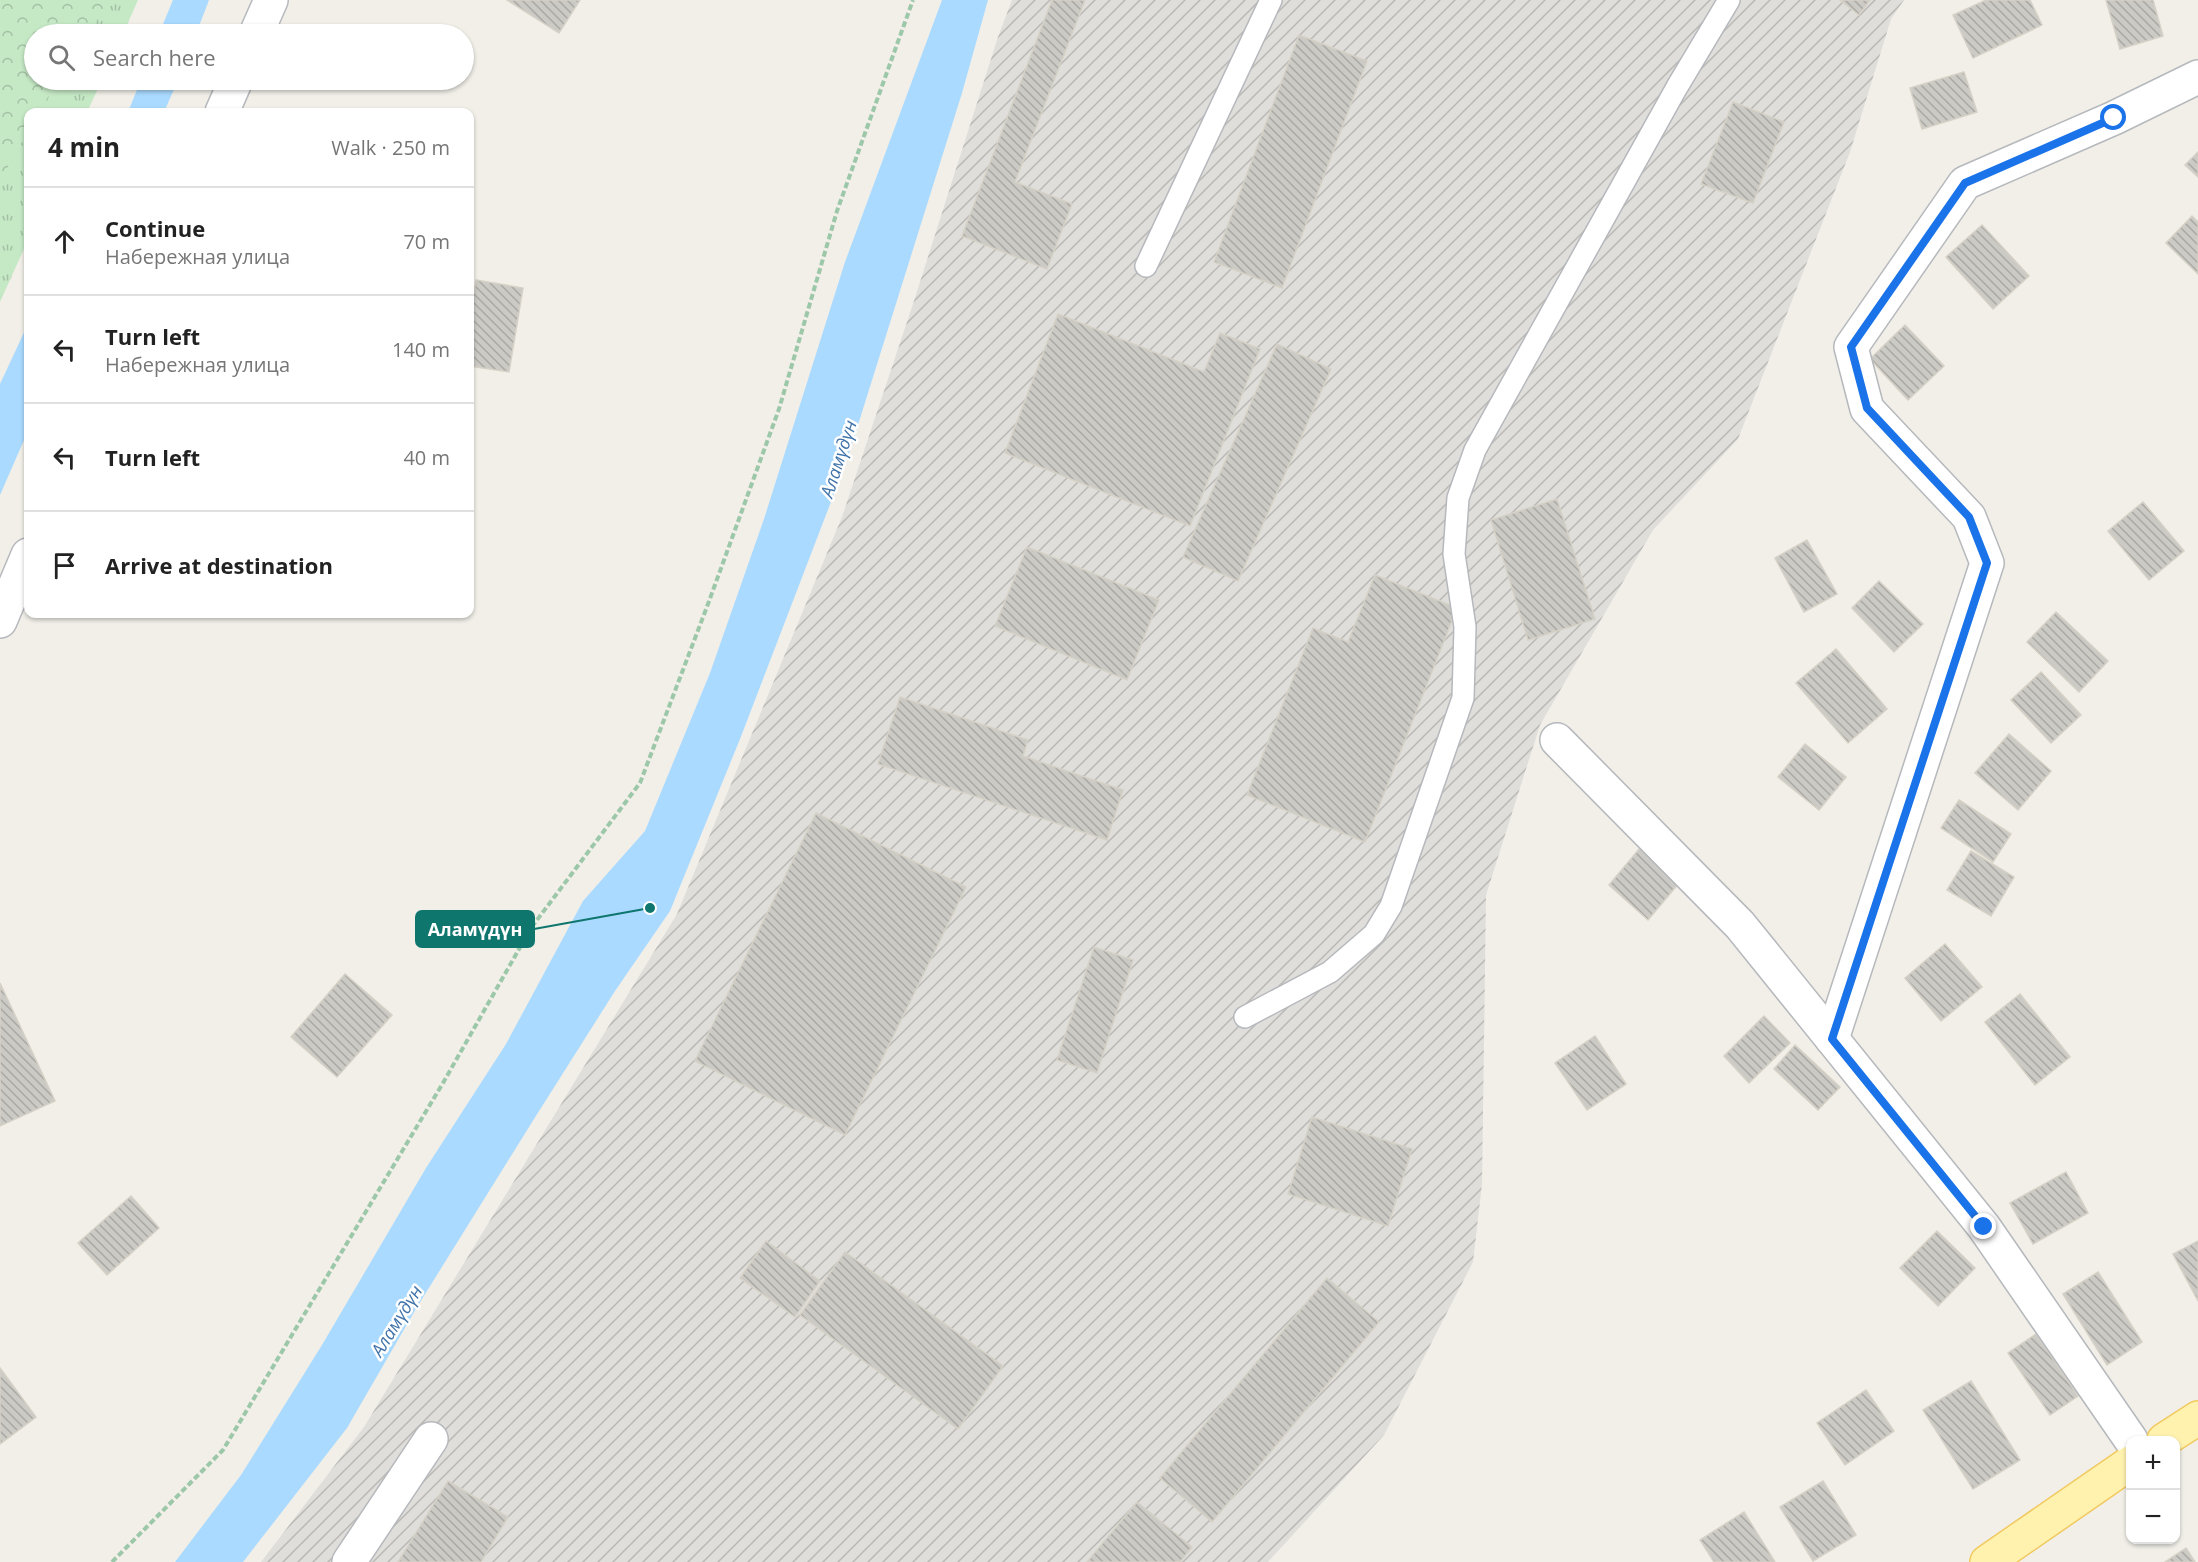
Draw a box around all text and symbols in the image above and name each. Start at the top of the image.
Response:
search box [24,24,474,90]
icon: search [45,41,78,74]
text: Search here [93,42,216,72]
route start [2100,104,2126,130]
text: 4 min [48,129,120,165]
text: Walk · 250 m [331,134,450,161]
text: Continue [105,213,205,243]
icon: ahead [48,225,81,258]
text: 70 m [403,228,450,255]
text: Набережная улица [105,243,290,270]
text: Turn left [105,321,200,351]
icon: left [48,333,81,366]
text: 140 m [392,336,450,363]
text: Набережная улица [105,351,290,378]
water label: Аламүдүн [814,417,862,502]
icon: left [48,441,81,474]
text: Turn left [105,442,200,472]
text: 40 m [403,444,450,471]
icon: arrive [48,549,81,582]
text: Arrive at destination [105,550,333,580]
callout: Аламүдүн [416,911,534,947]
text: Аламүдүн [428,917,522,941]
route end [1970,1213,1996,1239]
water label: Аламүдүн [364,1280,428,1362]
map controls [2126,1436,2180,1544]
button: + [2126,1436,2180,1490]
button: − [2126,1490,2180,1544]

